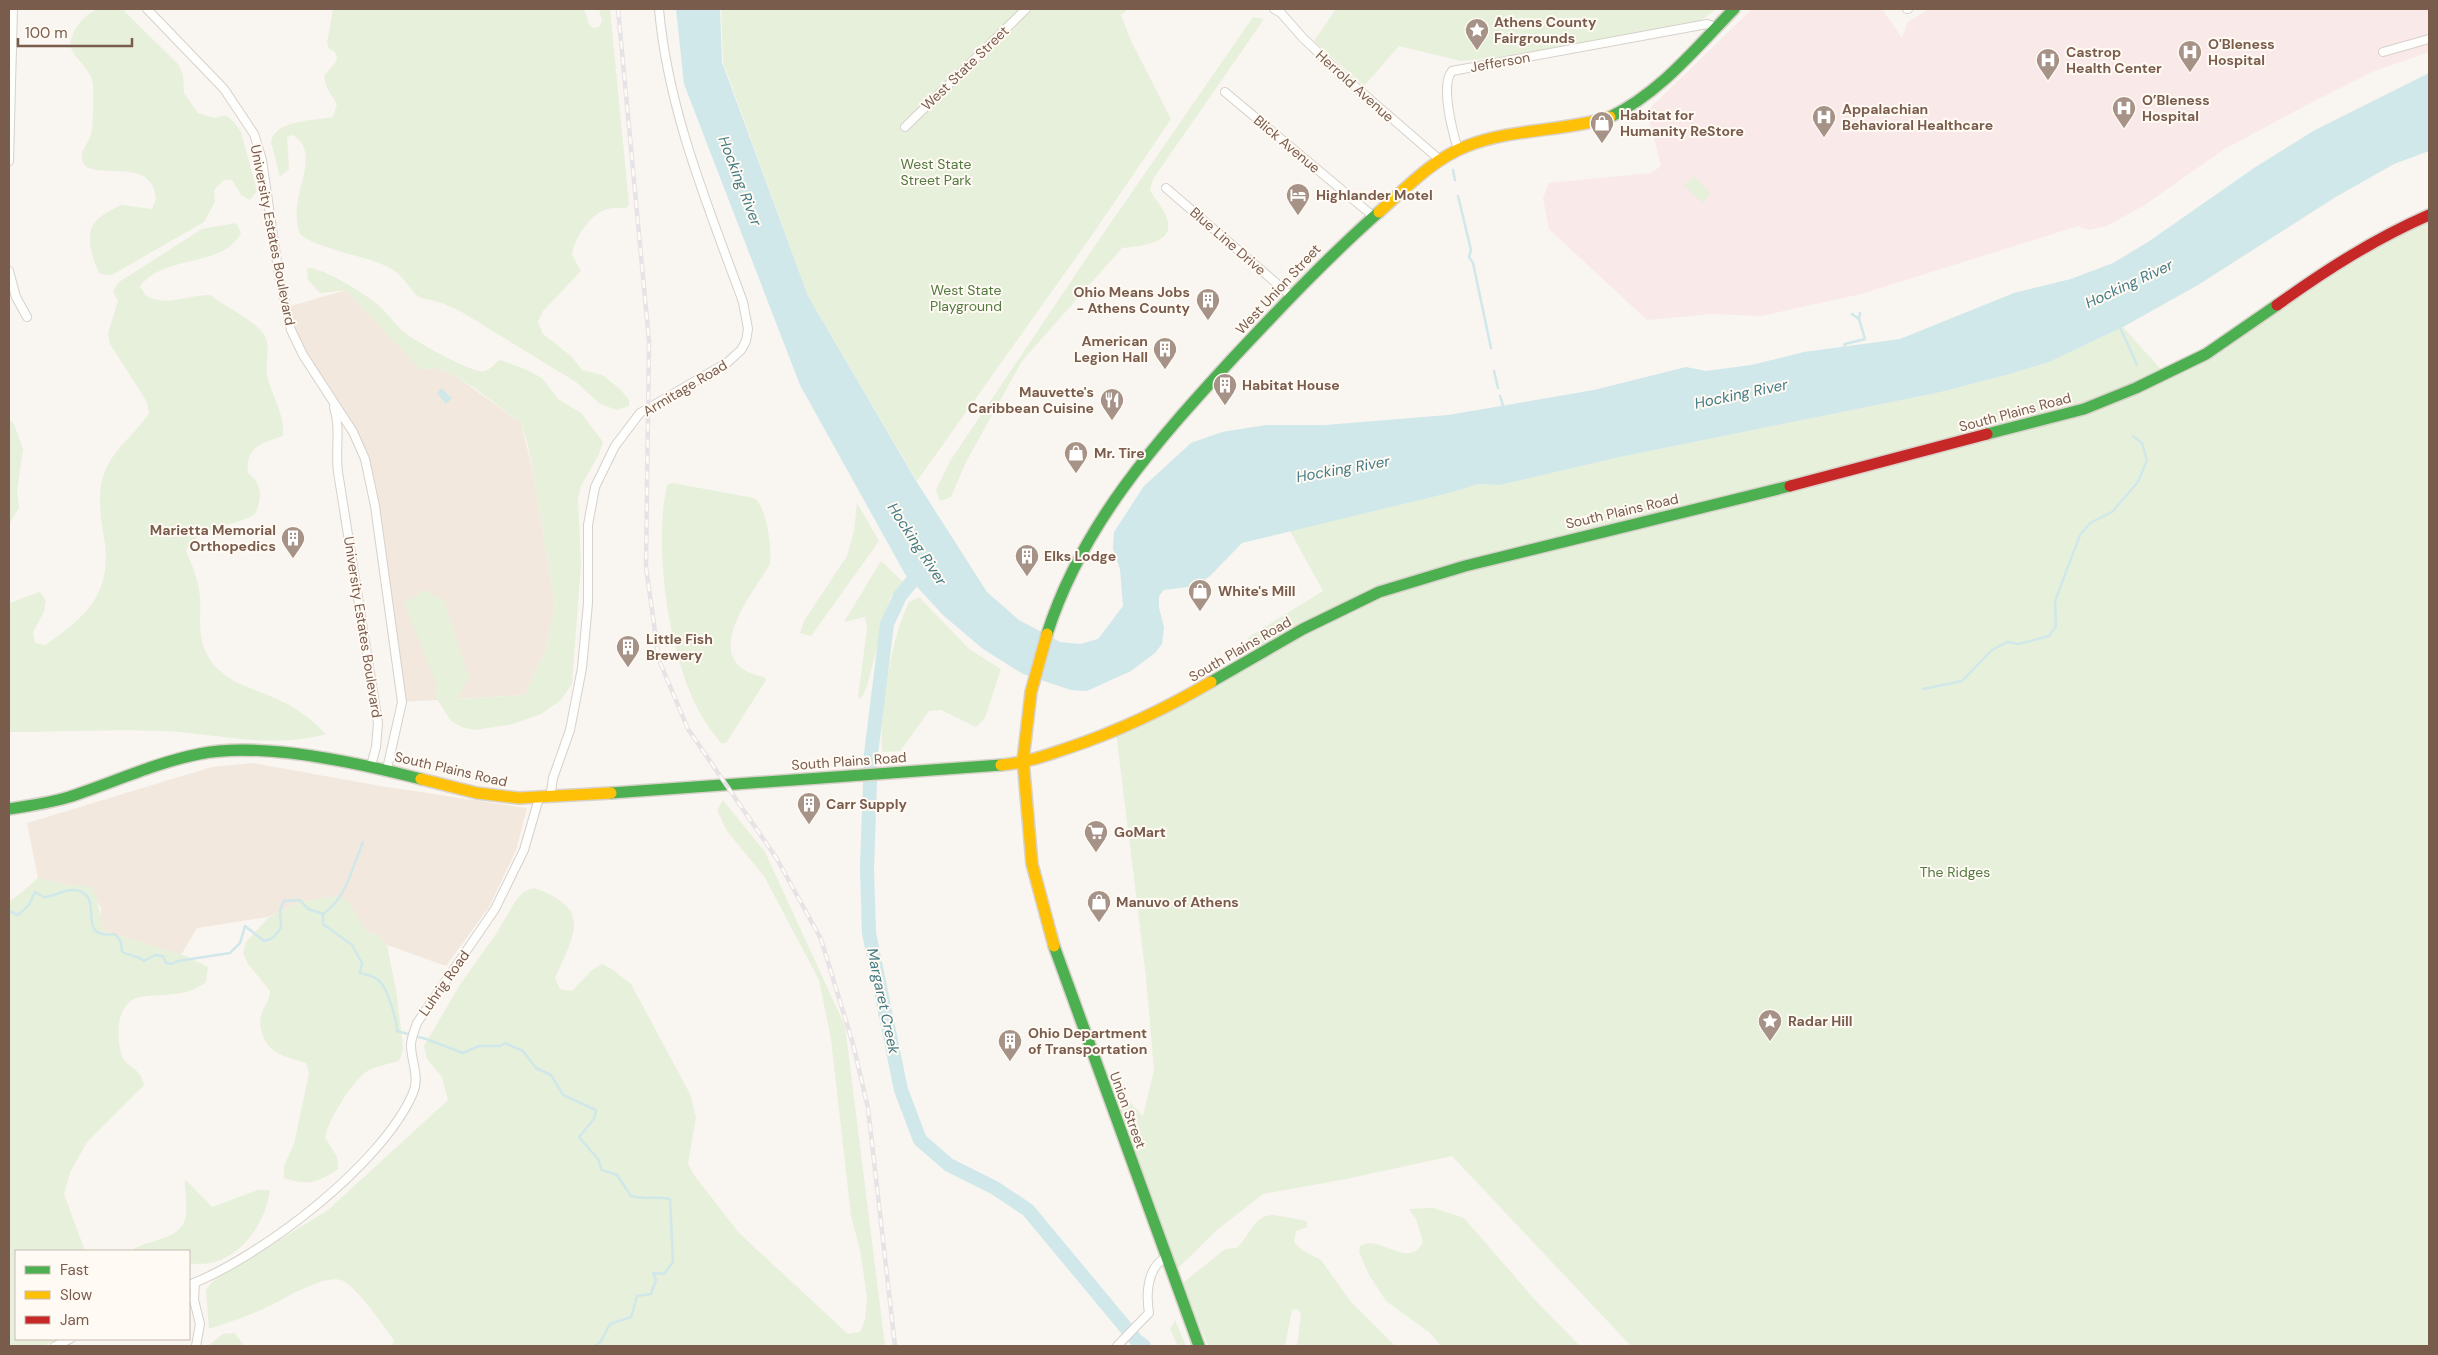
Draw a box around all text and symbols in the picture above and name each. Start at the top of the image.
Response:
place label: Athens County Fairgrounds [1494,13,1597,47]
scale bar [18,15,131,47]
place icon: Athens County Fairgrounds [1464,17,1490,51]
street label: West State Street [918,22,1012,114]
text: 100 m [25,23,68,43]
place label: O'Bleness Hospital [2208,35,2275,69]
hospital icon: O'Bleness Hospital [2177,39,2203,73]
place label: Castrop Health Center [2066,43,2162,77]
street label: Herrold Avenue [1312,46,1398,126]
hospital icon: Castrop Health Center [2035,47,2061,81]
street label: Jefferson [1469,48,1531,76]
place label: O’Bleness Hospital [2142,91,2210,125]
hospital icon: O’Bleness Hospital [2111,95,2137,129]
place label: Appalachian Behavioral Healthcare [1842,100,1993,134]
hospital icon: Appalachian Behavioral Healthcare [1811,104,1837,138]
place label: Habitat for Humanity ReStore [1620,106,1744,140]
shop icon: Habitat for Humanity ReStore [1589,110,1615,144]
street label: Blick Avenue [1250,111,1324,177]
water label: Hocking River [714,133,766,229]
street label: University Estates Boulevard [247,143,299,327]
park label: West State Street Park [900,155,972,189]
hotel icon: Highlander Motel [1285,182,1311,216]
place label: Highlander Motel [1316,186,1433,204]
street label: Blue Line Drive [1186,203,1270,279]
street label: West Union Street [1232,240,1324,338]
water label: Hocking River [2082,255,2177,313]
park label: West State Playground [930,281,1002,315]
place label: Ohio Means Jobs - Athens County [1074,283,1191,317]
building icon: Ohio Means Jobs - Athens County [1195,287,1221,321]
place label: American Legion Hall [1074,332,1148,366]
building icon: American Legion Hall [1152,336,1178,370]
street label: Armitage Road [640,356,730,420]
building icon: Habitat House [1212,372,1238,406]
water label: Hocking River [1693,374,1790,414]
place label: Habitat House [1242,376,1340,394]
place label: Mauvette's Caribbean Cuisine [968,383,1094,417]
restaurant icon: Mauvette's Caribbean Cuisine [1099,387,1125,421]
street label: South Plains Road [1957,388,2073,436]
shop icon: Mr. Tire [1063,440,1089,474]
place label: Mr. Tire [1094,444,1145,462]
water label: Hocking River [1295,451,1392,487]
street label: South Plains Road [1564,489,1680,533]
water label: Hocking River [883,499,951,590]
place label: Marietta Memorial Orthopedics [150,521,276,555]
building icon: Marietta Memorial Orthopedics [280,525,306,559]
street label: University Estates Boulevard [340,535,386,719]
building icon: Elks Lodge [1014,543,1040,577]
place label: Elks Lodge [1044,547,1116,565]
shop icon: White's Mill [1187,578,1213,612]
place label: White's Mill [1218,582,1296,600]
street label: South Plains Road [1186,612,1294,686]
place label: Little Fish Brewery [646,630,713,664]
building icon: Little Fish Brewery [615,634,641,668]
street label: South Plains Road [393,747,509,791]
street label: South Plains Road [791,748,907,774]
building icon: Carr Supply [796,791,822,825]
place label: Carr Supply [826,795,907,813]
supermarket icon: GoMart [1083,819,1109,853]
place label: GoMart [1114,823,1166,841]
park label: The Ridges [1920,863,1990,881]
shop icon: Manuvo of Athens [1086,889,1112,923]
place label: Manuvo of Athens [1116,893,1239,911]
water label: Margaret Creek [862,946,904,1056]
street label: Luhrig Road [415,947,473,1019]
place icon: Radar Hill [1757,1008,1783,1042]
place label: Radar Hill [1788,1012,1852,1030]
place label: Ohio Department of Transportation [1028,1024,1147,1058]
building icon: Ohio Department of Transportation [997,1028,1023,1062]
street label: Union Street [1106,1069,1150,1151]
legend [15,1250,190,1340]
text: Fast [60,1260,89,1280]
text: Slow [60,1285,93,1305]
text: Jam [60,1310,89,1330]

